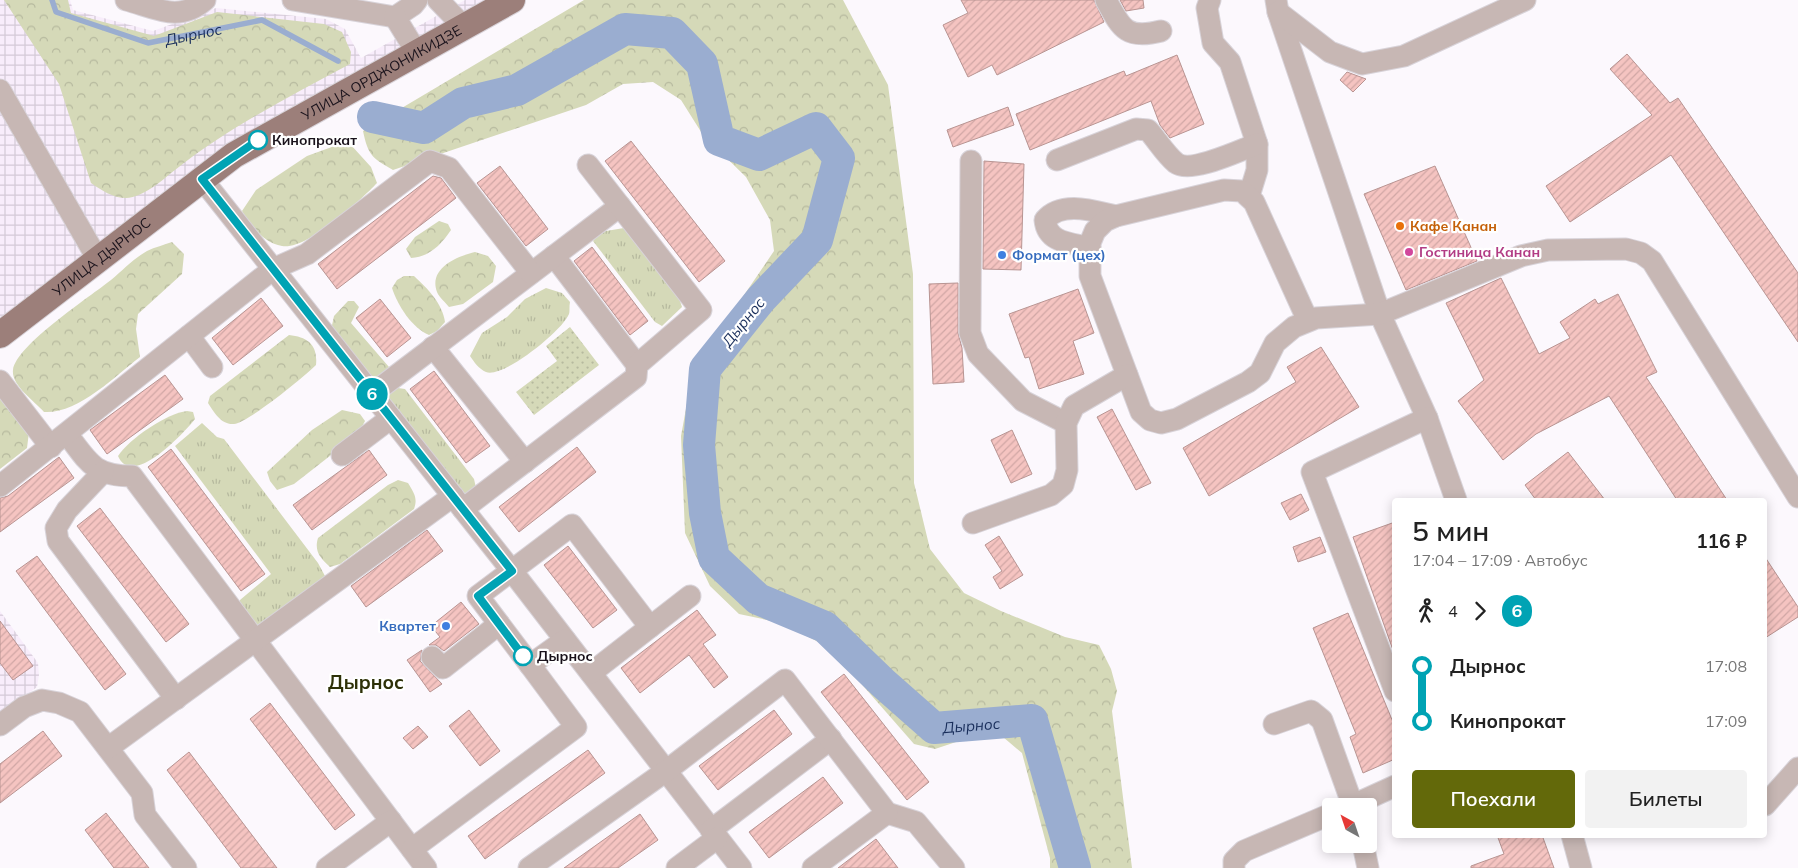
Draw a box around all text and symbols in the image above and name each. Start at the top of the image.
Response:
water label: Дырнос [162,19,224,49]
street label: УЛИЦА ОРДЖОНИКИДЗЕ [297,21,465,125]
marker: Кинопрокат [248,130,268,150]
place label: Кинопрокат [272,131,357,149]
street label: УЛИЦА ДЫРНОС [48,213,154,301]
place label: Кафе Канан [1410,217,1497,235]
marker: Кафе Канан [1394,220,1406,232]
place label: Гостиница Канан [1419,243,1540,261]
place label: Формат (цех) [1012,246,1106,264]
marker: Гостиница Канан [1403,246,1415,258]
marker: Формат (цех) [996,249,1008,261]
water label: Дырнос [717,293,769,351]
line badge: 6 [356,378,388,410]
text: 6 [367,382,377,405]
text: 5 мин [1412,513,1489,548]
text: 116 ₽ [1696,529,1747,553]
text: 17:04 – 17:09 · Автобус [1412,550,1588,570]
icon: walk [1412,597,1440,625]
icon: forward [1466,597,1494,625]
text: 6 [1512,599,1522,622]
text: 4 [1448,601,1458,621]
place label: Квартет [379,617,436,635]
marker: Квартет [440,620,452,632]
marker: Дырнос [513,646,533,666]
place label: Дырнос [537,647,593,665]
text: Дырнос [1450,654,1526,678]
text: 17:08 [1705,656,1747,676]
district label: Дырнос [328,670,404,694]
text: Кинопрокат [1450,709,1565,733]
text: 17:09 [1705,711,1747,731]
water label: Дырнос [941,713,1001,737]
button: Поехали [1412,770,1575,828]
button: Билеты [1585,770,1747,828]
north arrow [1322,798,1378,852]
map controls [1322,798,1377,853]

